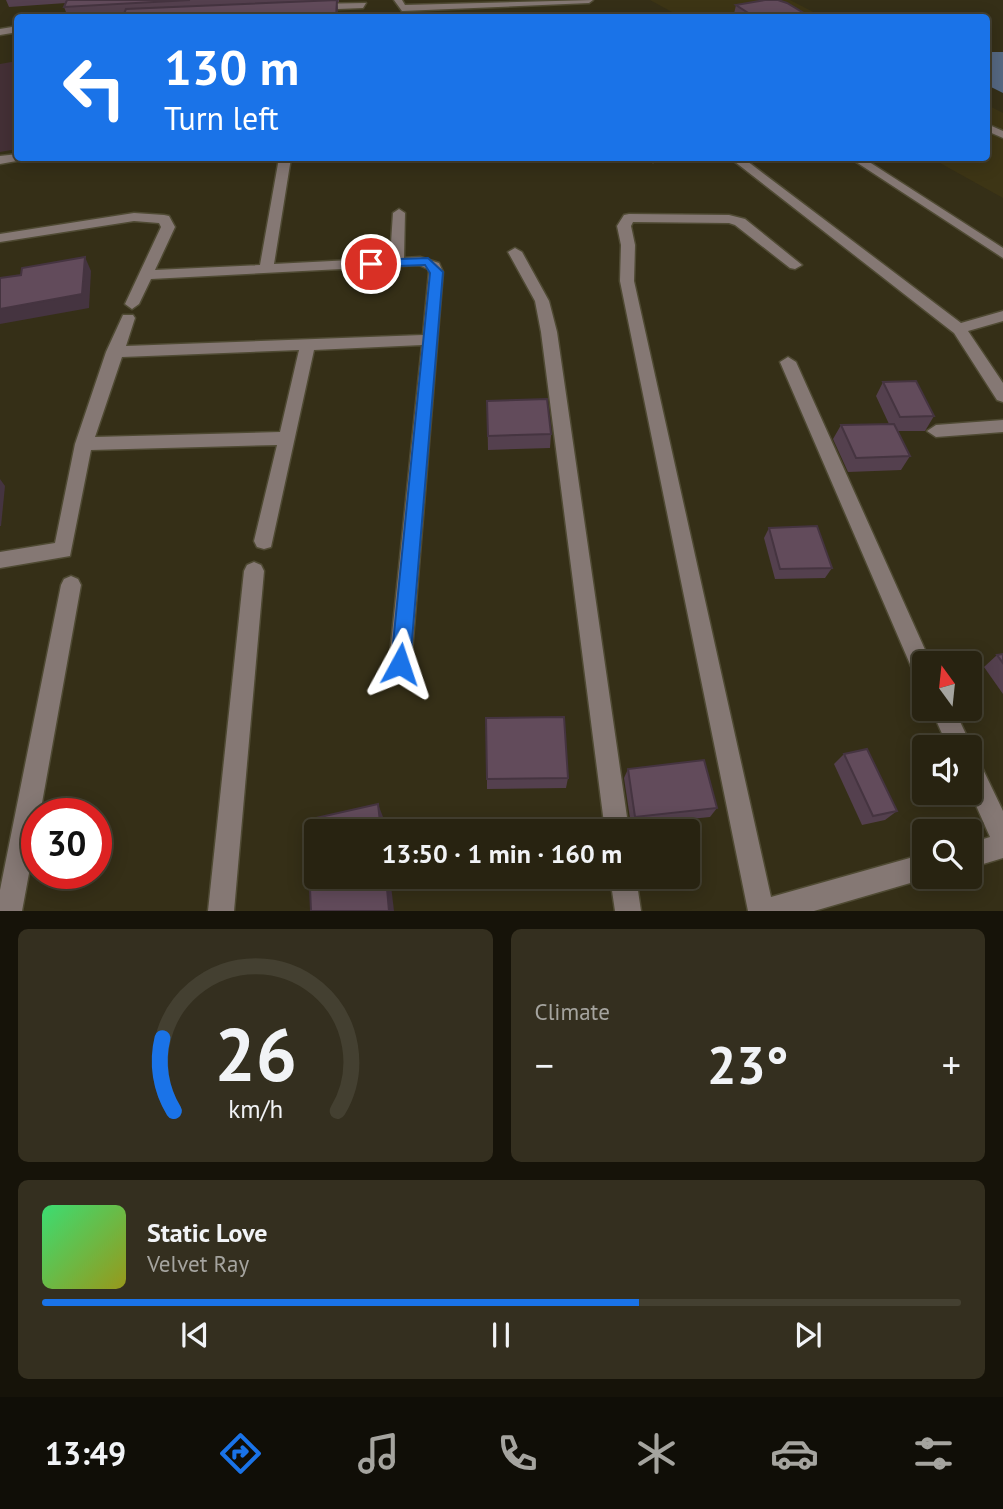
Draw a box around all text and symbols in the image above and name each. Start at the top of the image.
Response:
text: 130 m [164,35,299,99]
icon: left [49,42,140,133]
text: Turn left [164,97,279,139]
pin [341,234,401,294]
icon: arrive [352,245,390,283]
position arrow [363,627,437,701]
north arrow [912,651,982,721]
map controls [912,651,982,889]
button: sound [912,735,982,805]
speed limit sign: 30 [21,798,112,889]
button: search [912,819,982,889]
text: 13:50 · 1 min · 160 m [382,837,622,870]
text: Climate [535,997,610,1026]
text: 26 [214,1008,297,1102]
text: 23° [707,1031,789,1098]
text: − [535,1040,554,1089]
text: + [942,1040,961,1089]
text: km/h [228,1093,283,1125]
text: Static Love [147,1216,268,1249]
text: Velvet Ray [147,1249,249,1278]
icon: previous [176,1316,214,1354]
icon: pause [482,1316,520,1354]
icon: next [789,1316,827,1354]
icon: directions [216,1429,265,1478]
icon: music [354,1429,403,1478]
icon: phone [493,1429,542,1478]
icon: climate [632,1429,681,1478]
icon: car [770,1429,819,1478]
icon: filters [909,1429,958,1478]
text: 13:49 [45,1432,126,1474]

